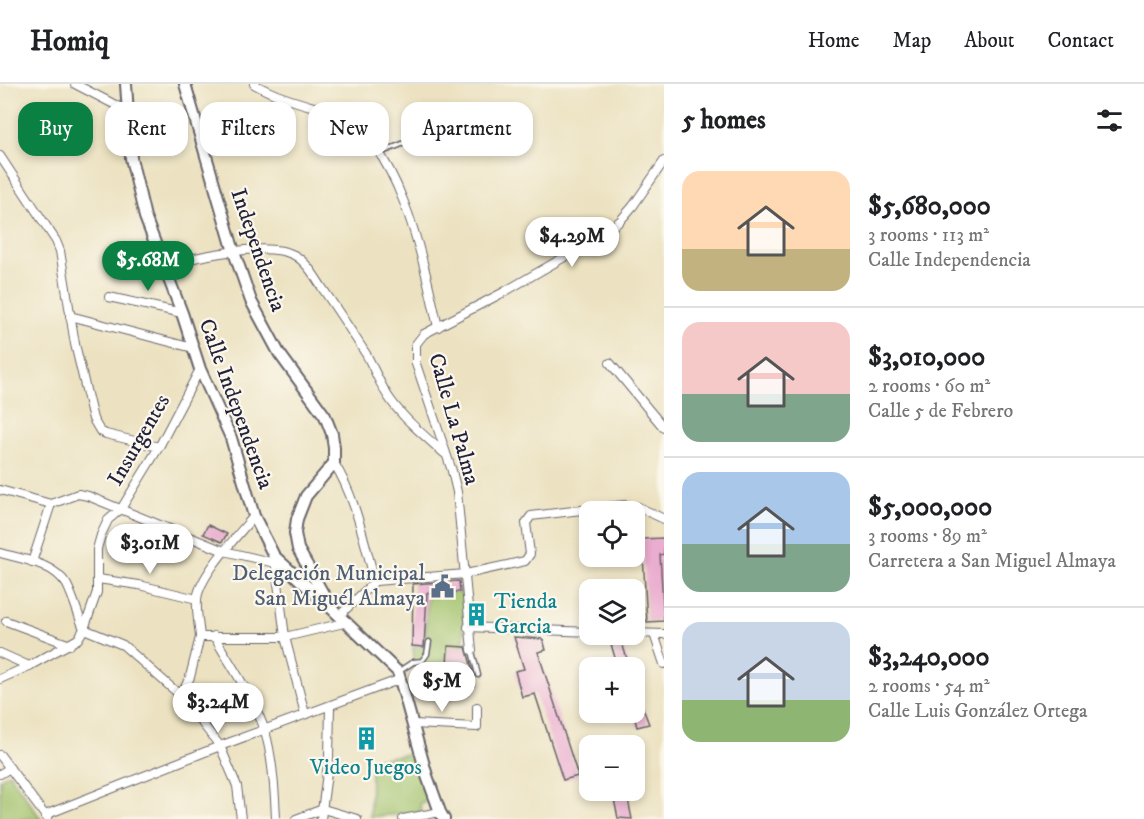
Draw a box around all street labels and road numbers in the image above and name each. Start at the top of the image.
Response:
street label: Independencia [224,185,292,316]
street label: Calle Independencia [193,315,280,493]
street label: Calle La Palma [422,350,486,488]
street label: Insurgentes [102,389,176,491]

